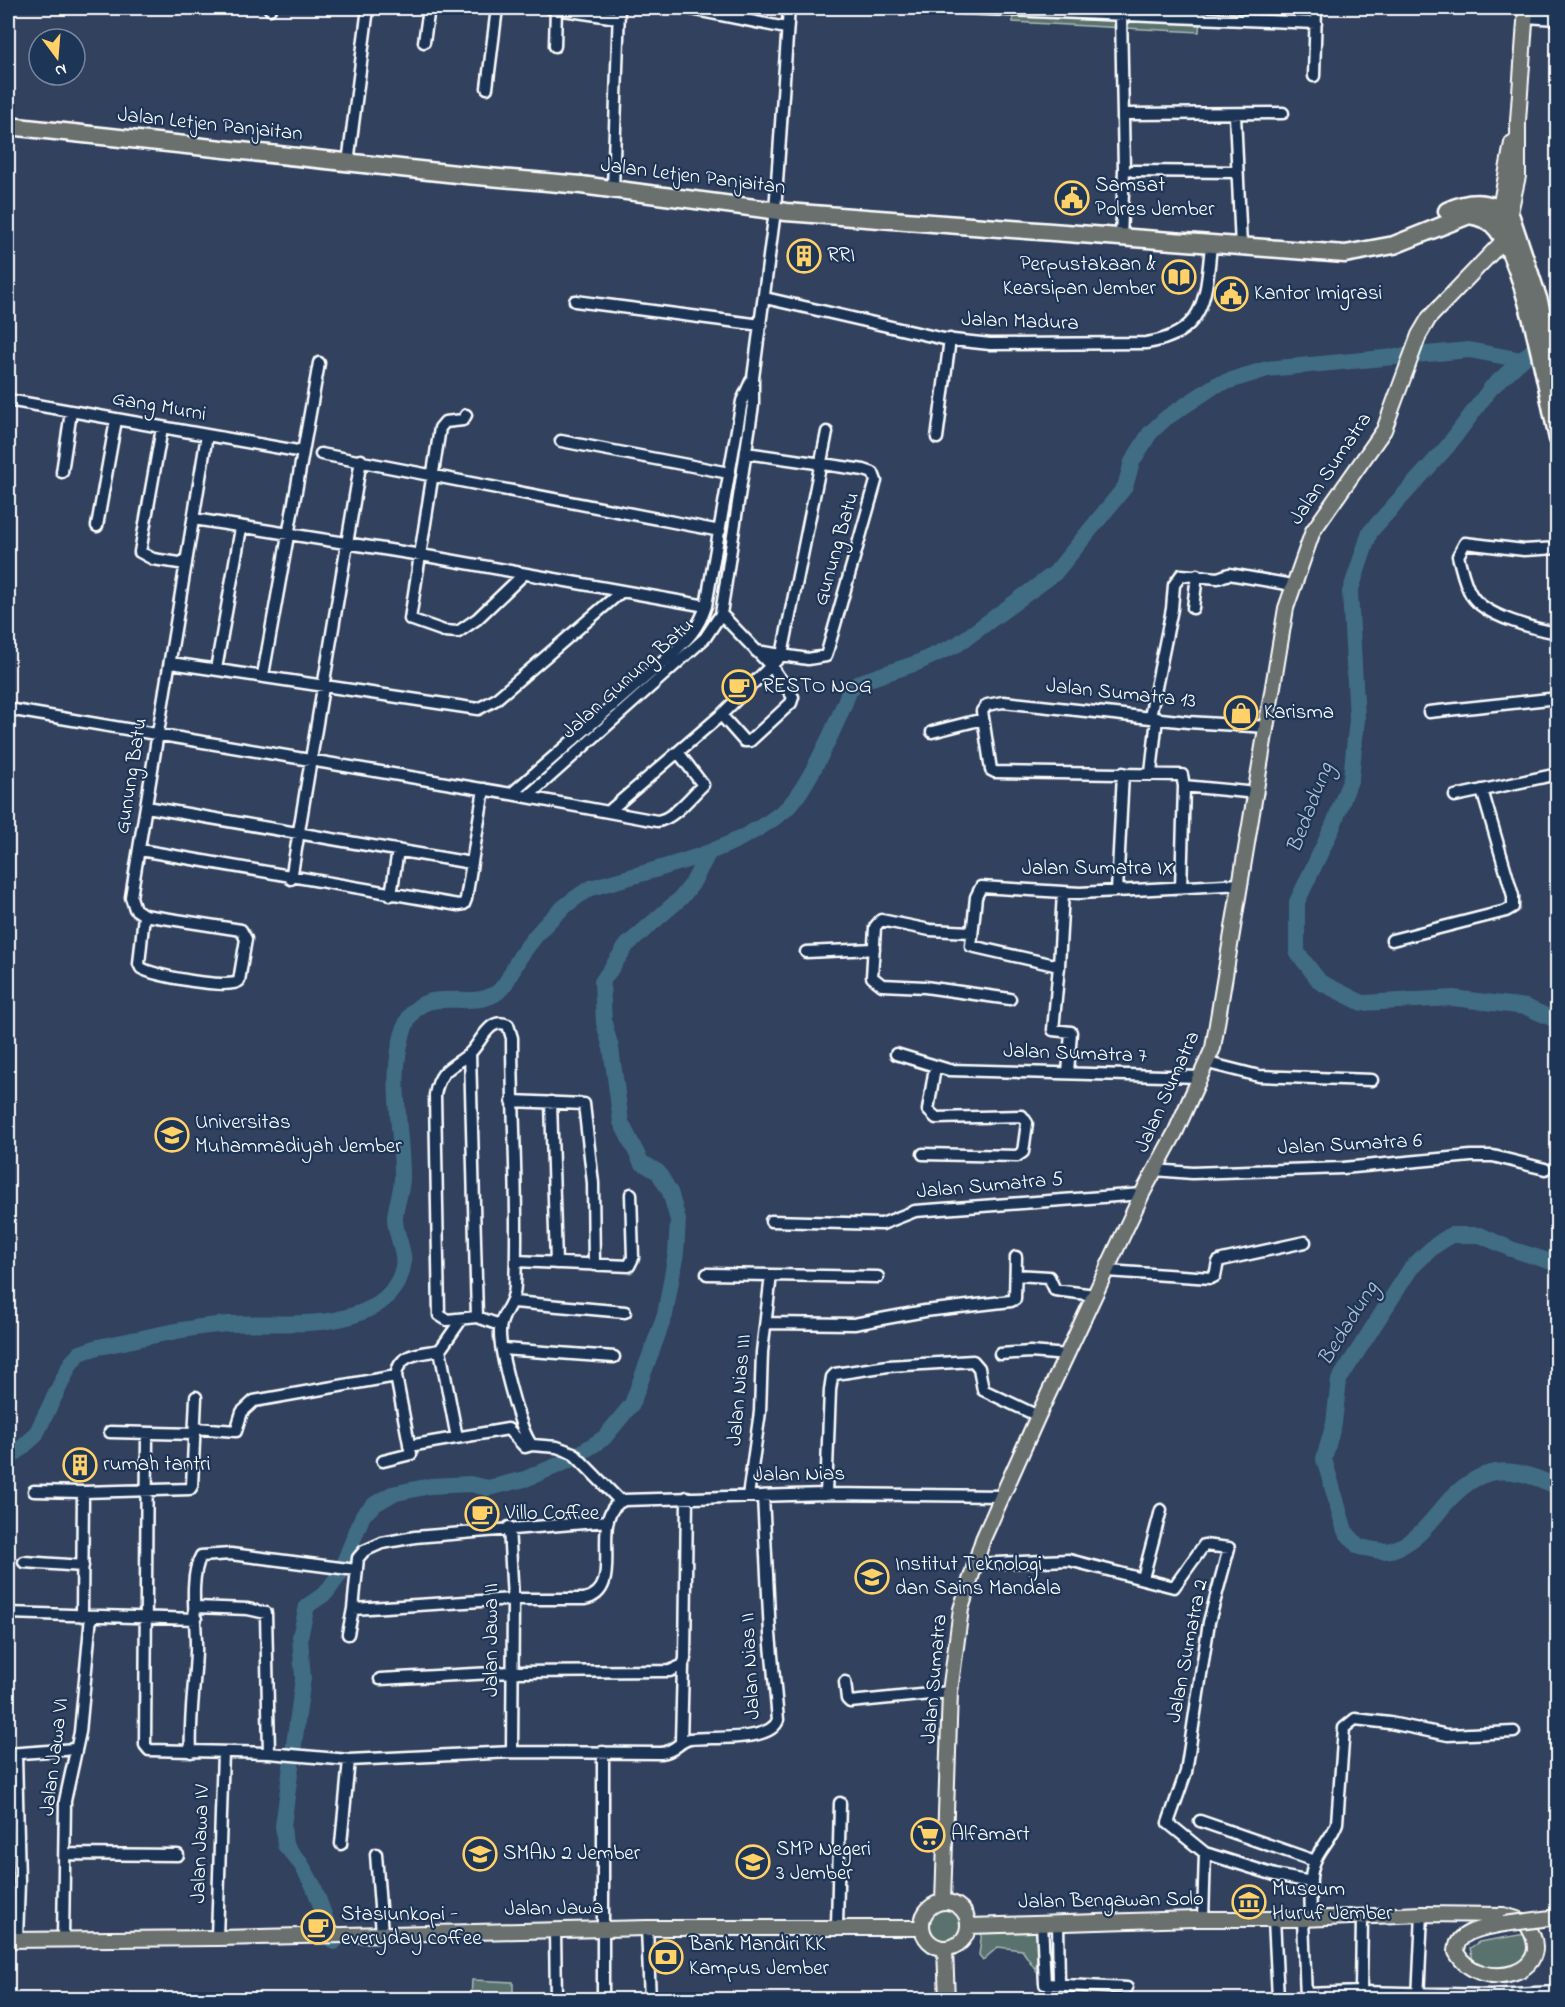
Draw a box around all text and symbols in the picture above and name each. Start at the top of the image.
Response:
north arrow [27,27,87,87]
text: N [52,56,69,83]
street label: Jalan Letjen Panjaitan [116,100,304,150]
street label: Jalan Letjen Panjaitan [599,151,787,203]
place label: Samsat Polres Jember [1095,171,1215,225]
public building icon: Samsat Polres Jember [1054,180,1090,216]
building icon: RRI [786,238,822,274]
place label: RRI [827,241,855,271]
place label: Perpustakaan & Kearsipan Jember [1003,250,1156,304]
library icon: Perpustakaan & Kearsipan Jember [1161,259,1197,295]
public building icon: Kantor Imigrasi [1213,276,1249,312]
place label: Kantor Imigrasi [1254,279,1382,311]
street label: Jalan Madura [961,305,1079,339]
street label: Gang Murni [109,384,208,432]
street label: Jalan Sumatra [1282,407,1380,531]
street label: Gunung Batu [806,489,869,610]
street label: Jalan Gunung Batu [555,611,702,748]
cafe icon: RESTO NOG [721,669,757,705]
street label: Jalan Sumatra 13 [1045,671,1197,717]
place label: RESTO NOG [762,672,872,702]
shop icon: Karisma [1223,695,1259,731]
place label: Karisma [1264,698,1334,728]
street label: Gunung Batu [108,716,158,836]
water label: Bedadung [1279,757,1343,858]
street label: Jalan Sumatra IX [1022,854,1174,884]
street label: Jalan Sumatra [1128,1026,1208,1158]
street label: Jalan Sumatra 7 [1003,1036,1148,1072]
place label: Universitas Muhammadiyah Jember [195,1108,402,1164]
school or university icon: Universitas Muhammadiyah Jember [154,1117,190,1153]
street label: Jalan Sumatra 6 [1277,1126,1423,1164]
street label: Jalan Sumatra 5 [915,1165,1065,1207]
water label: Bedadung [1310,1275,1388,1373]
street label: Jalan Nias III [720,1333,760,1447]
building icon: rumah tantri [62,1447,98,1483]
place label: rumah tantri [103,1450,210,1480]
street label: Jalan Nias [753,1459,845,1491]
cafe icon: Villo Coffee [464,1496,500,1532]
place label: Villo Coffee [504,1499,600,1529]
place label: Institut Teknologi dan Sains Mandala [895,1550,1061,1604]
school or university icon: Institut Teknologi dan Sains Mandala [854,1559,890,1595]
street label: Jalan Sumatra 2 [1159,1577,1217,1725]
street label: Jalan Jawa II [477,1583,507,1697]
street label: Jalan Nias II [733,1612,769,1720]
street label: Jalan Sumatra [914,1613,956,1745]
street label: Jalan Jawa VI [33,1696,77,1818]
street label: Jalan Jawa IV [184,1784,218,1904]
supermarket icon: Alfamart [910,1817,946,1853]
place label: Alfamart [951,1820,1030,1850]
place label: SMP Negeri 3 Jember [776,1835,871,1889]
school or university icon: SMAN 2 Jember [462,1836,498,1872]
place label: SMAN 2 Jember [503,1839,641,1869]
school or university icon: SMP Negeri 3 Jember [735,1844,771,1880]
place label: Museum Huruf Jember [1272,1875,1393,1929]
street label: Jalan Bengawan Solo [1018,1884,1204,1920]
museum icon: Museum Huruf Jember [1231,1884,1267,1920]
street label: Jalan Jawa [504,1893,604,1925]
place label: Stasiunkopi - everyday coffee [341,1900,482,1956]
cafe icon: Stasiunkopi - everyday coffee [300,1909,336,1945]
place label: Bank Mandiri KK Kampus Jember [688,1930,830,1984]
bank icon: Bank Mandiri KK Kampus Jember [648,1939,684,1975]

